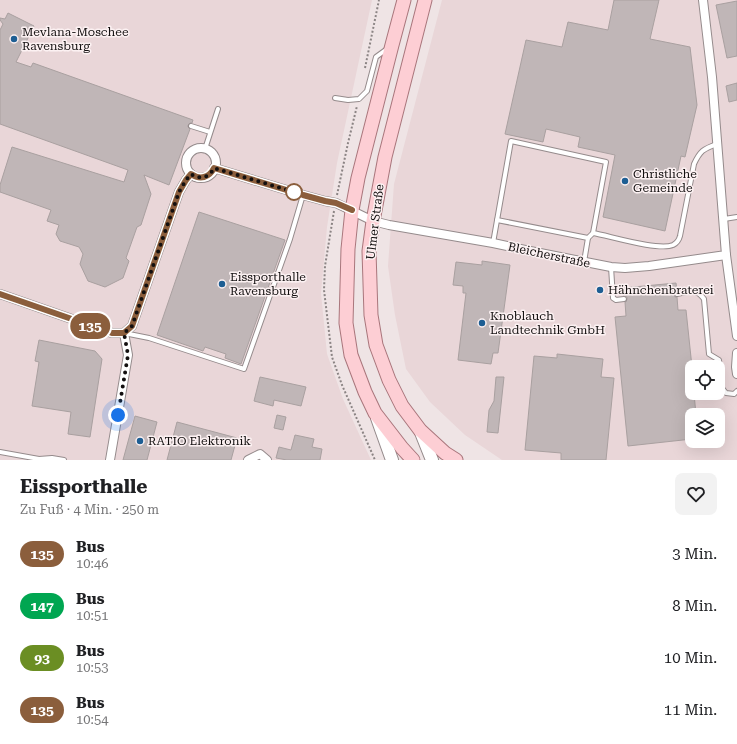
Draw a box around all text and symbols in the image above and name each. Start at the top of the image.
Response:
place label: Mevlana-Moschee Ravensburg [22,25,129,53]
marker: Mevlana-Moschee Ravensburg [9,34,19,44]
place label: Christliche Gemeinde [633,167,697,195]
marker: Christliche Gemeinde [620,176,630,186]
unlabelled marker [285,183,303,201]
street label: Ulmer Straße [363,183,387,261]
street label: Bleicherstraße [507,239,592,271]
place label: Eissporthalle Ravensburg [230,270,306,298]
marker: Eissporthalle Ravensburg [217,279,227,289]
place label: Hähnchenbraterei [608,283,714,297]
marker: Hähnchenbraterei [595,285,605,295]
place label: Knoblauch Landtechnik GmbH [490,309,605,337]
line badge: 135 [67,313,113,339]
text: 135 [78,318,102,334]
marker: Knoblauch Landtechnik GmbH [477,318,487,328]
map controls [685,360,725,448]
button: locate [685,360,725,400]
your location [108,405,128,425]
button: layers [685,408,725,448]
place label: RATIO Elektronik [148,434,251,448]
marker: RATIO Elektronik [135,436,145,446]
button: heart [675,473,717,515]
text: Eissporthalle [20,475,147,498]
text: Zu Fuß · 4 Min. · 250 m [20,502,159,517]
text: Bus [76,538,104,556]
text: 3 Min. [672,545,717,563]
text: 135 [30,546,54,562]
text: 10:46 [76,556,108,571]
text: Bus [76,590,104,608]
text: 8 Min. [672,597,717,615]
text: 147 [30,598,54,614]
text: 10:51 [76,608,108,623]
text: Bus [76,642,104,660]
text: 10 Min. [664,649,717,667]
text: 93 [34,650,50,666]
text: 10:53 [76,660,108,675]
text: Bus [76,694,104,712]
text: 11 Min. [664,701,717,719]
text: 135 [30,702,54,718]
text: 10:54 [76,712,108,727]

